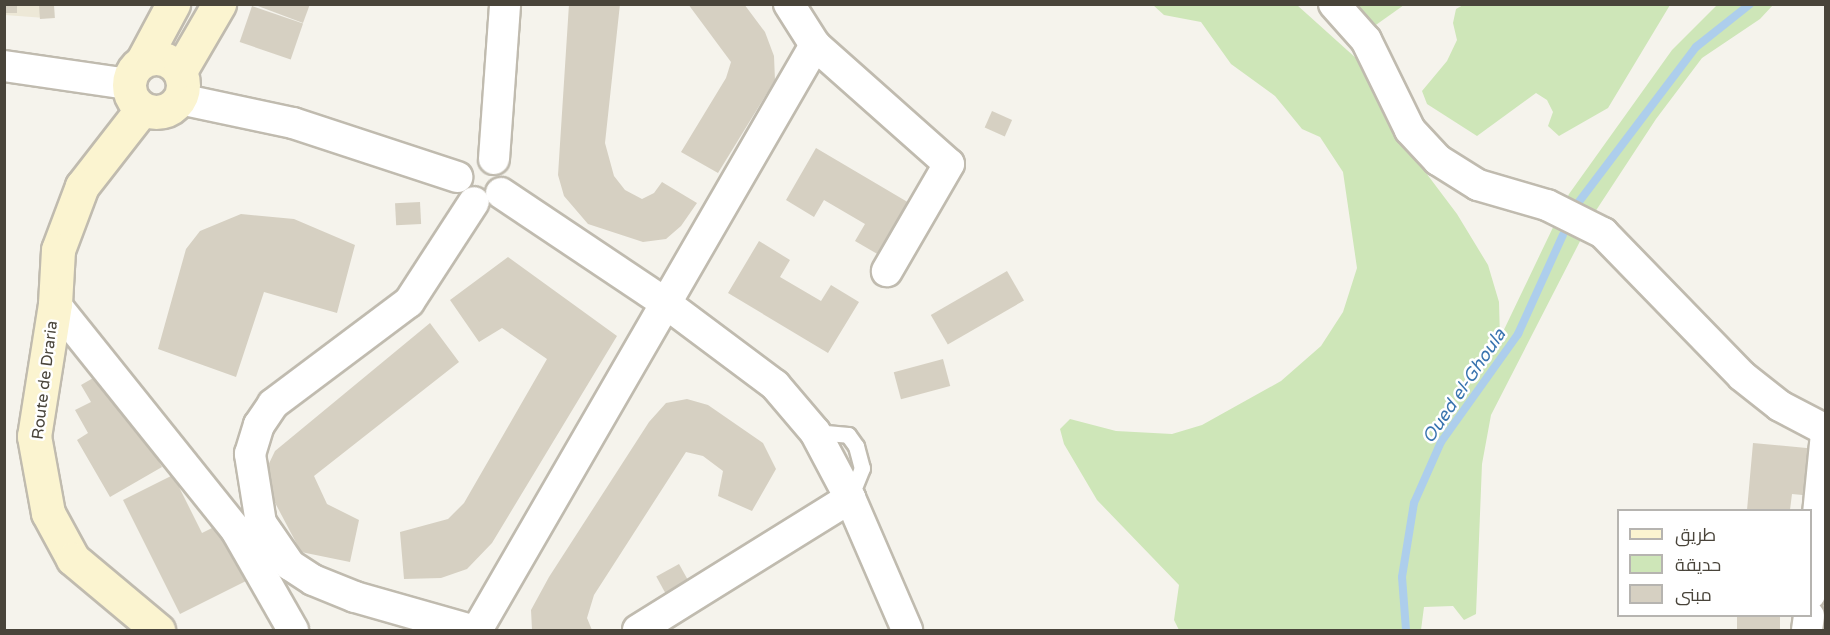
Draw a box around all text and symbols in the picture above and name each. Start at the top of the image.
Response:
street label: Route de Draria [28,320,62,440]
water label: Oued el-Ghoula [1418,325,1510,447]
legend [1617,509,1812,617]
text: طريق [1675,524,1716,546]
text: حديقة [1675,554,1721,576]
text: مبنى [1675,584,1712,606]

